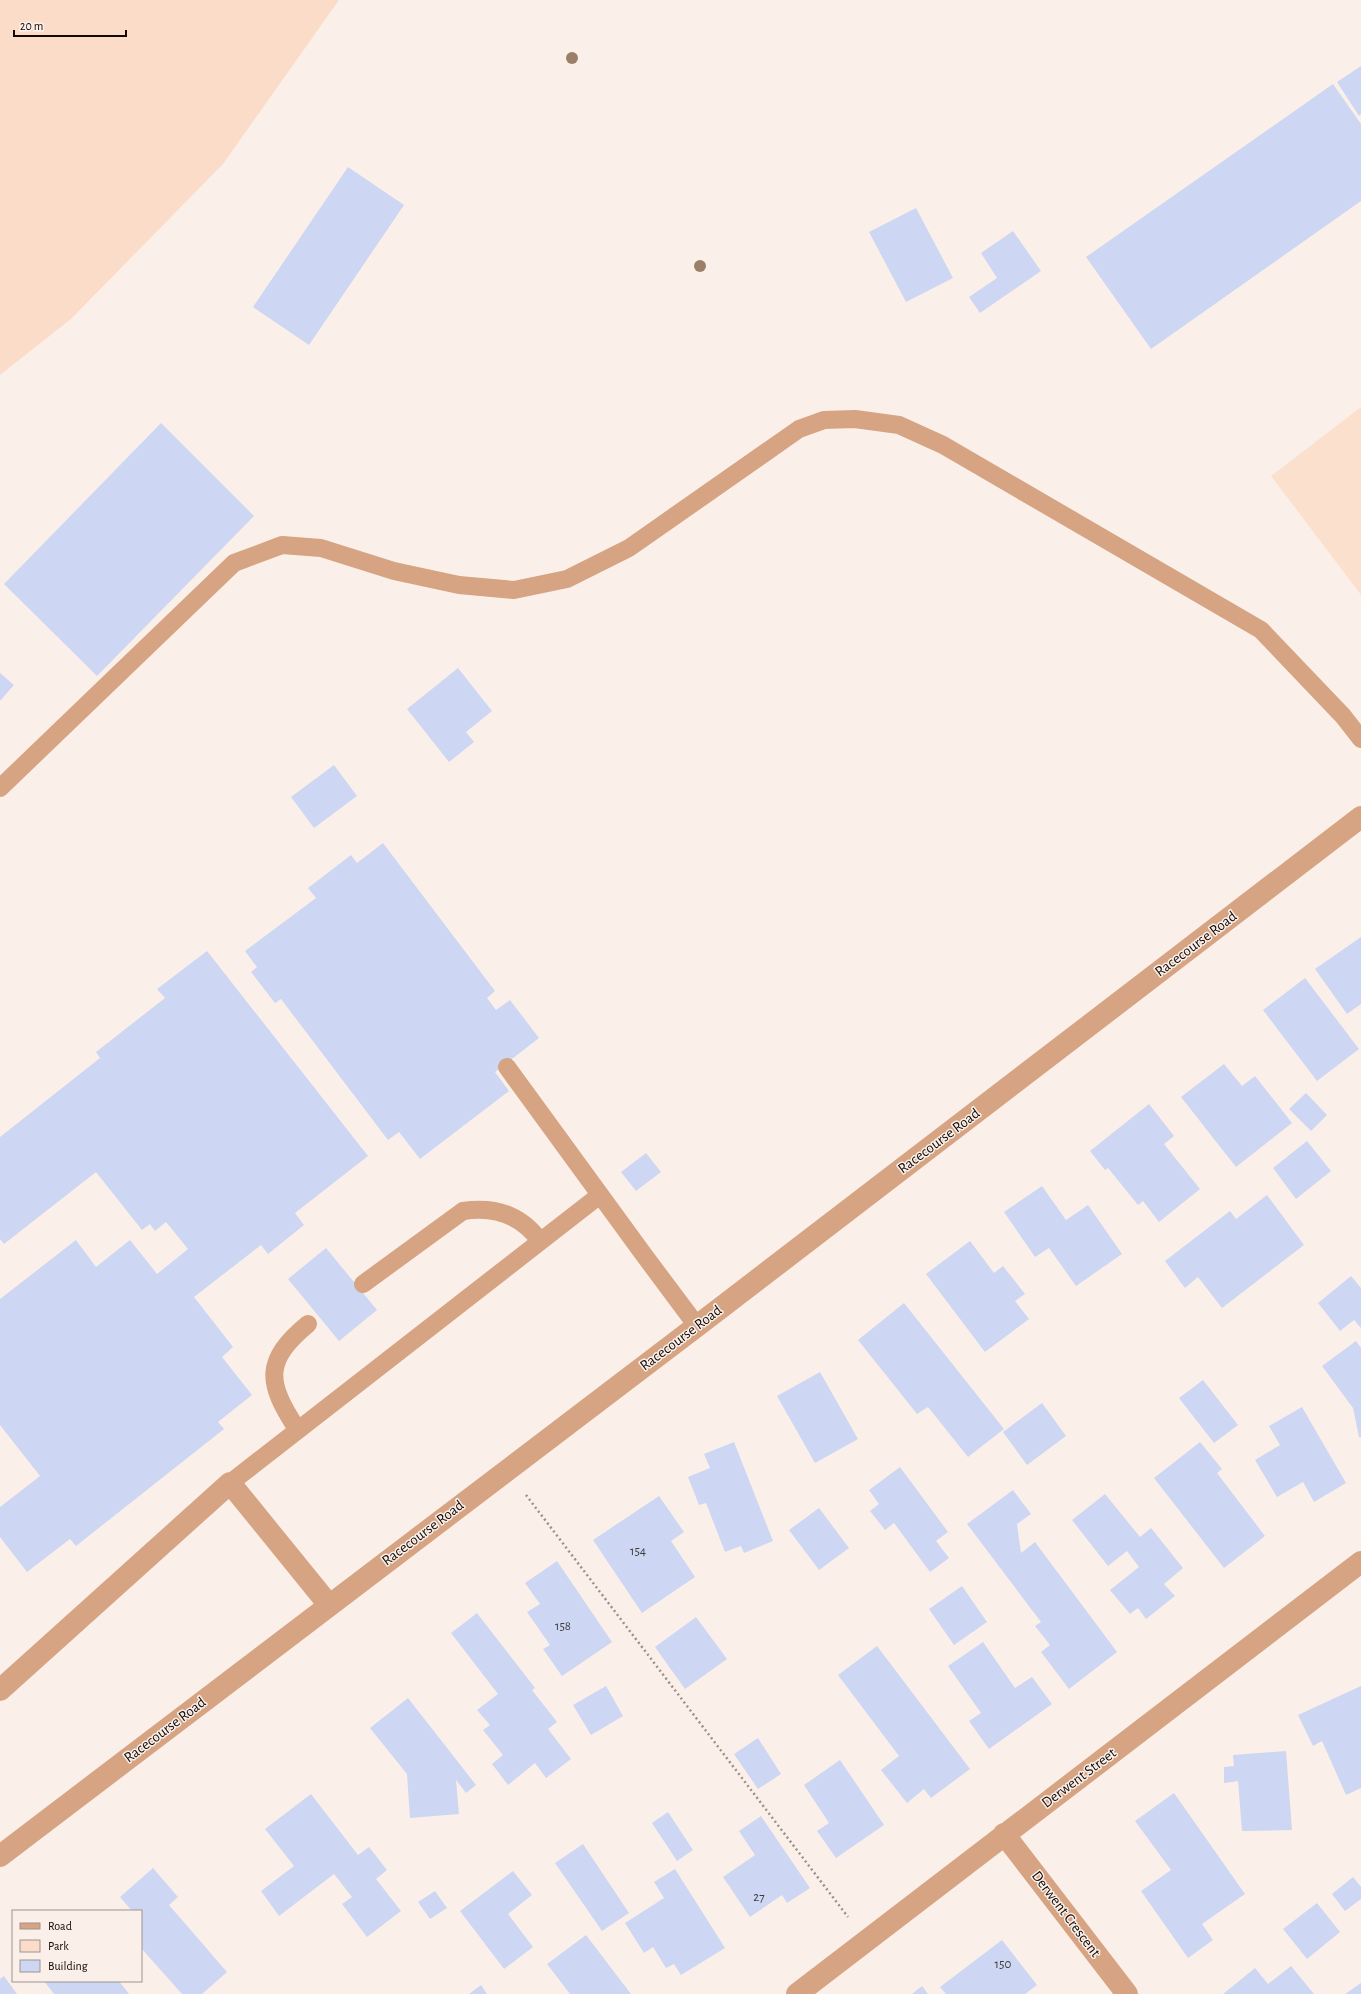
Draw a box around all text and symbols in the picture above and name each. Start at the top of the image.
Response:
scale bar [14,12,126,38]
text: 20 m [20,20,43,32]
street label: Racecourse Road [1152,908,1240,979]
street label: Racecourse Road [895,1105,983,1176]
street label: Racecourse Road [637,1302,725,1373]
street label: Racecourse Road [379,1497,467,1568]
house number: 154 [630,1545,646,1558]
house number: 158 [555,1620,571,1633]
street label: Racecourse Road [121,1694,209,1765]
street label: Derwent Street [1039,1745,1119,1811]
street label: Derwent Crescent [1029,1868,1103,1960]
house number: 27 [753,1891,765,1904]
legend [12,1910,142,1982]
text: Road [48,1920,72,1932]
text: Park [48,1940,69,1952]
house number: 150 [995,1958,1012,1971]
text: Building [48,1960,88,1972]

